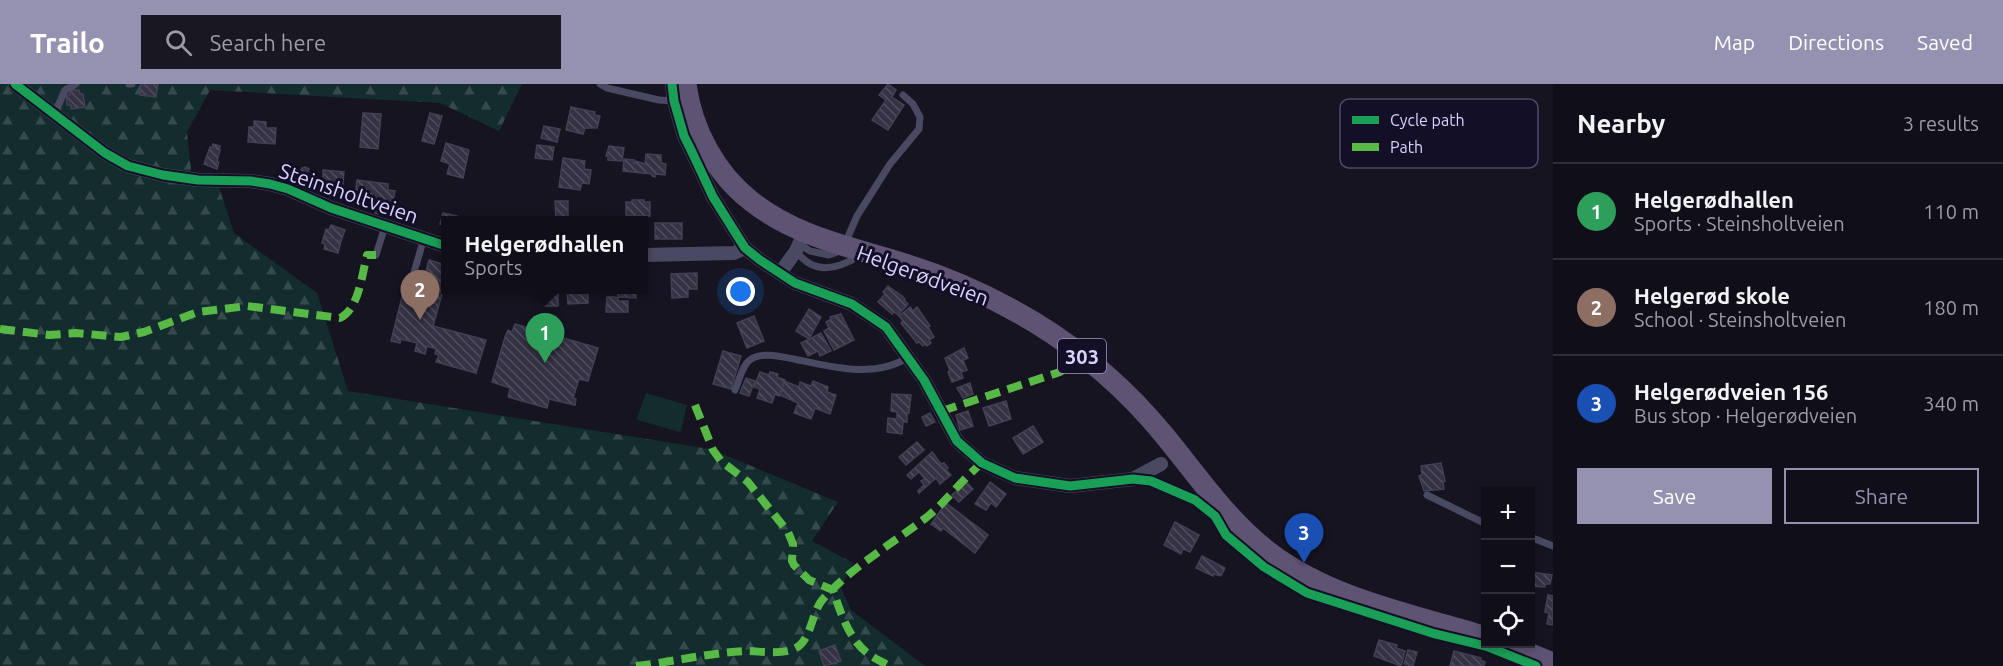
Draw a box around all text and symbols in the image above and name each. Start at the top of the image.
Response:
search box [141,15,561,69]
icon: search [162,26,195,59]
text: Trailo [30,27,105,58]
text: Search here [210,30,326,55]
text: Map [1714,30,1755,54]
text: Directions [1788,30,1884,54]
text: Saved [1917,30,1973,54]
legend [1340,99,1538,168]
text: Nearby [1577,109,1665,138]
text: Cycle path [1390,111,1465,129]
text: 3 results [1903,112,1979,135]
text: Path [1390,138,1423,156]
street label: Steinsholtveien [276,158,422,228]
text: Helgerødhallen [1634,187,1794,212]
text: 1 [1591,200,1602,223]
text: 110 m [1923,200,1979,223]
text: Sports · Steinsholtveien [1634,212,1845,235]
popup [441,216,648,294]
text: Helgerødhallen [465,231,624,256]
street label: Helgerødveien [854,240,992,310]
text: Sports [465,256,523,279]
pin: 2 [400,270,440,320]
your location [726,277,755,306]
text: Helgerød skole [1634,283,1790,308]
text: 2 [1591,296,1602,319]
text: 180 m [1923,296,1979,319]
text: School · Steinsholtveien [1634,308,1847,331]
pin: 1 [526,314,564,363]
road number: 303 [1058,339,1106,373]
text: Helgerødveien 156 [1634,379,1829,404]
text: 3 [1591,392,1602,415]
text: 340 m [1923,392,1979,415]
text: Bus stop · Helgerødveien [1634,404,1857,427]
button: Save [1577,468,1772,524]
button: Share [1784,468,1979,524]
map controls [1481,486,1535,648]
button: + [1481,486,1535,540]
pin: 3 [1284,514,1324,563]
button: − [1481,540,1535,594]
button: locate [1481,594,1535,648]

